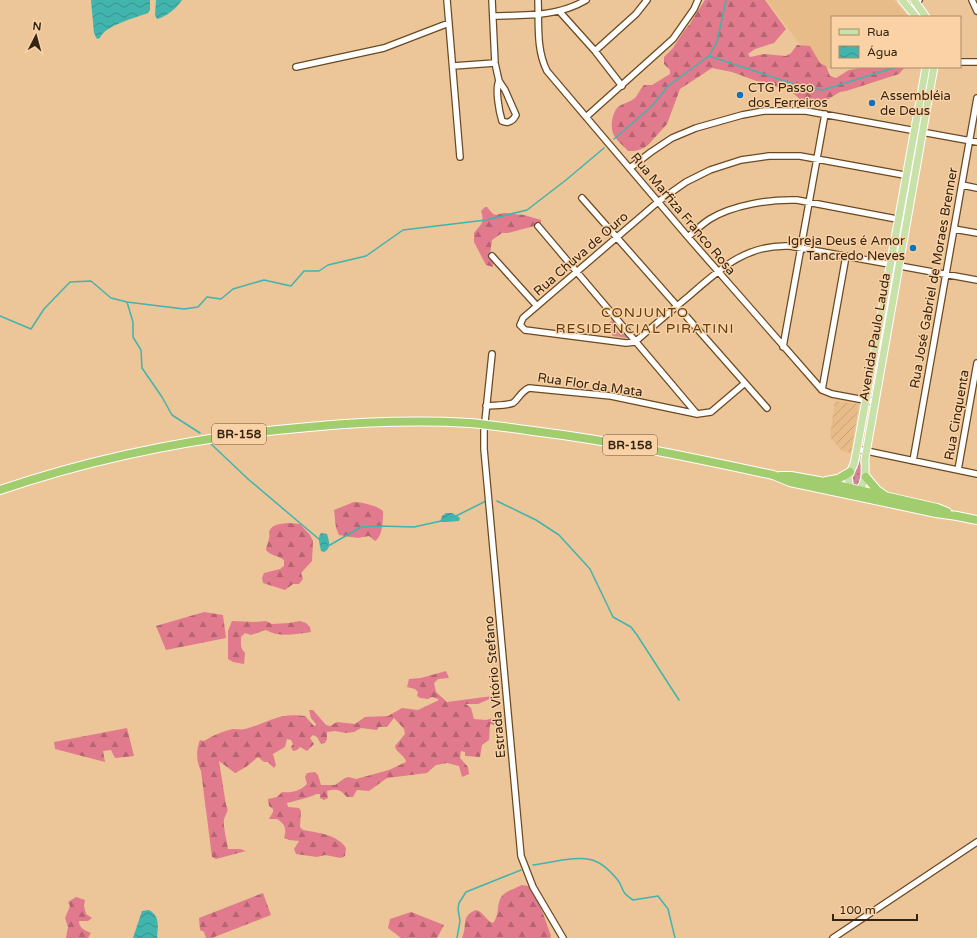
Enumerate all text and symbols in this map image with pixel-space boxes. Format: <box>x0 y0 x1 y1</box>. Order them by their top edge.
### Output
north arrow <box>16 16 56 56</box>
legend <box>831 16 961 68</box>
text: N <box>32 20 42 33</box>
text: Rua <box>867 25 890 39</box>
text: Água <box>867 45 897 59</box>
place label: CTG Passo dos Ferreiros <box>748 80 828 111</box>
place label: Assembléia de Deus <box>880 88 951 119</box>
marker: CTG Passo dos Ferreiros <box>735 90 745 100</box>
marker: Assembléia de Deus <box>867 98 877 108</box>
street label: Rua Marfiza Franco Rosa <box>627 150 739 278</box>
street label: Rua José Gabriel de Moraes Brenner <box>907 166 961 390</box>
street label: Rua Chuva de Ouro <box>530 208 632 299</box>
place label: Igreja Deus é Amor Tancredo Neves <box>788 233 905 264</box>
marker: Igreja Deus é Amor Tancredo Neves <box>908 243 918 253</box>
street label: Avenida Paulo Lauda <box>856 272 894 402</box>
district label: CONJUNTO RESIDENCIAL PIRATINI <box>556 304 734 337</box>
street label: Rua Cinquenta <box>941 369 973 461</box>
street label: Rua Flor da Mata <box>536 370 644 400</box>
road number: BR-158 <box>212 424 266 444</box>
road number: BR-158 <box>603 435 657 455</box>
street label: Estrada Vitório Stefano <box>481 615 509 759</box>
scale bar <box>833 896 917 922</box>
text: 100 m <box>839 903 876 917</box>

